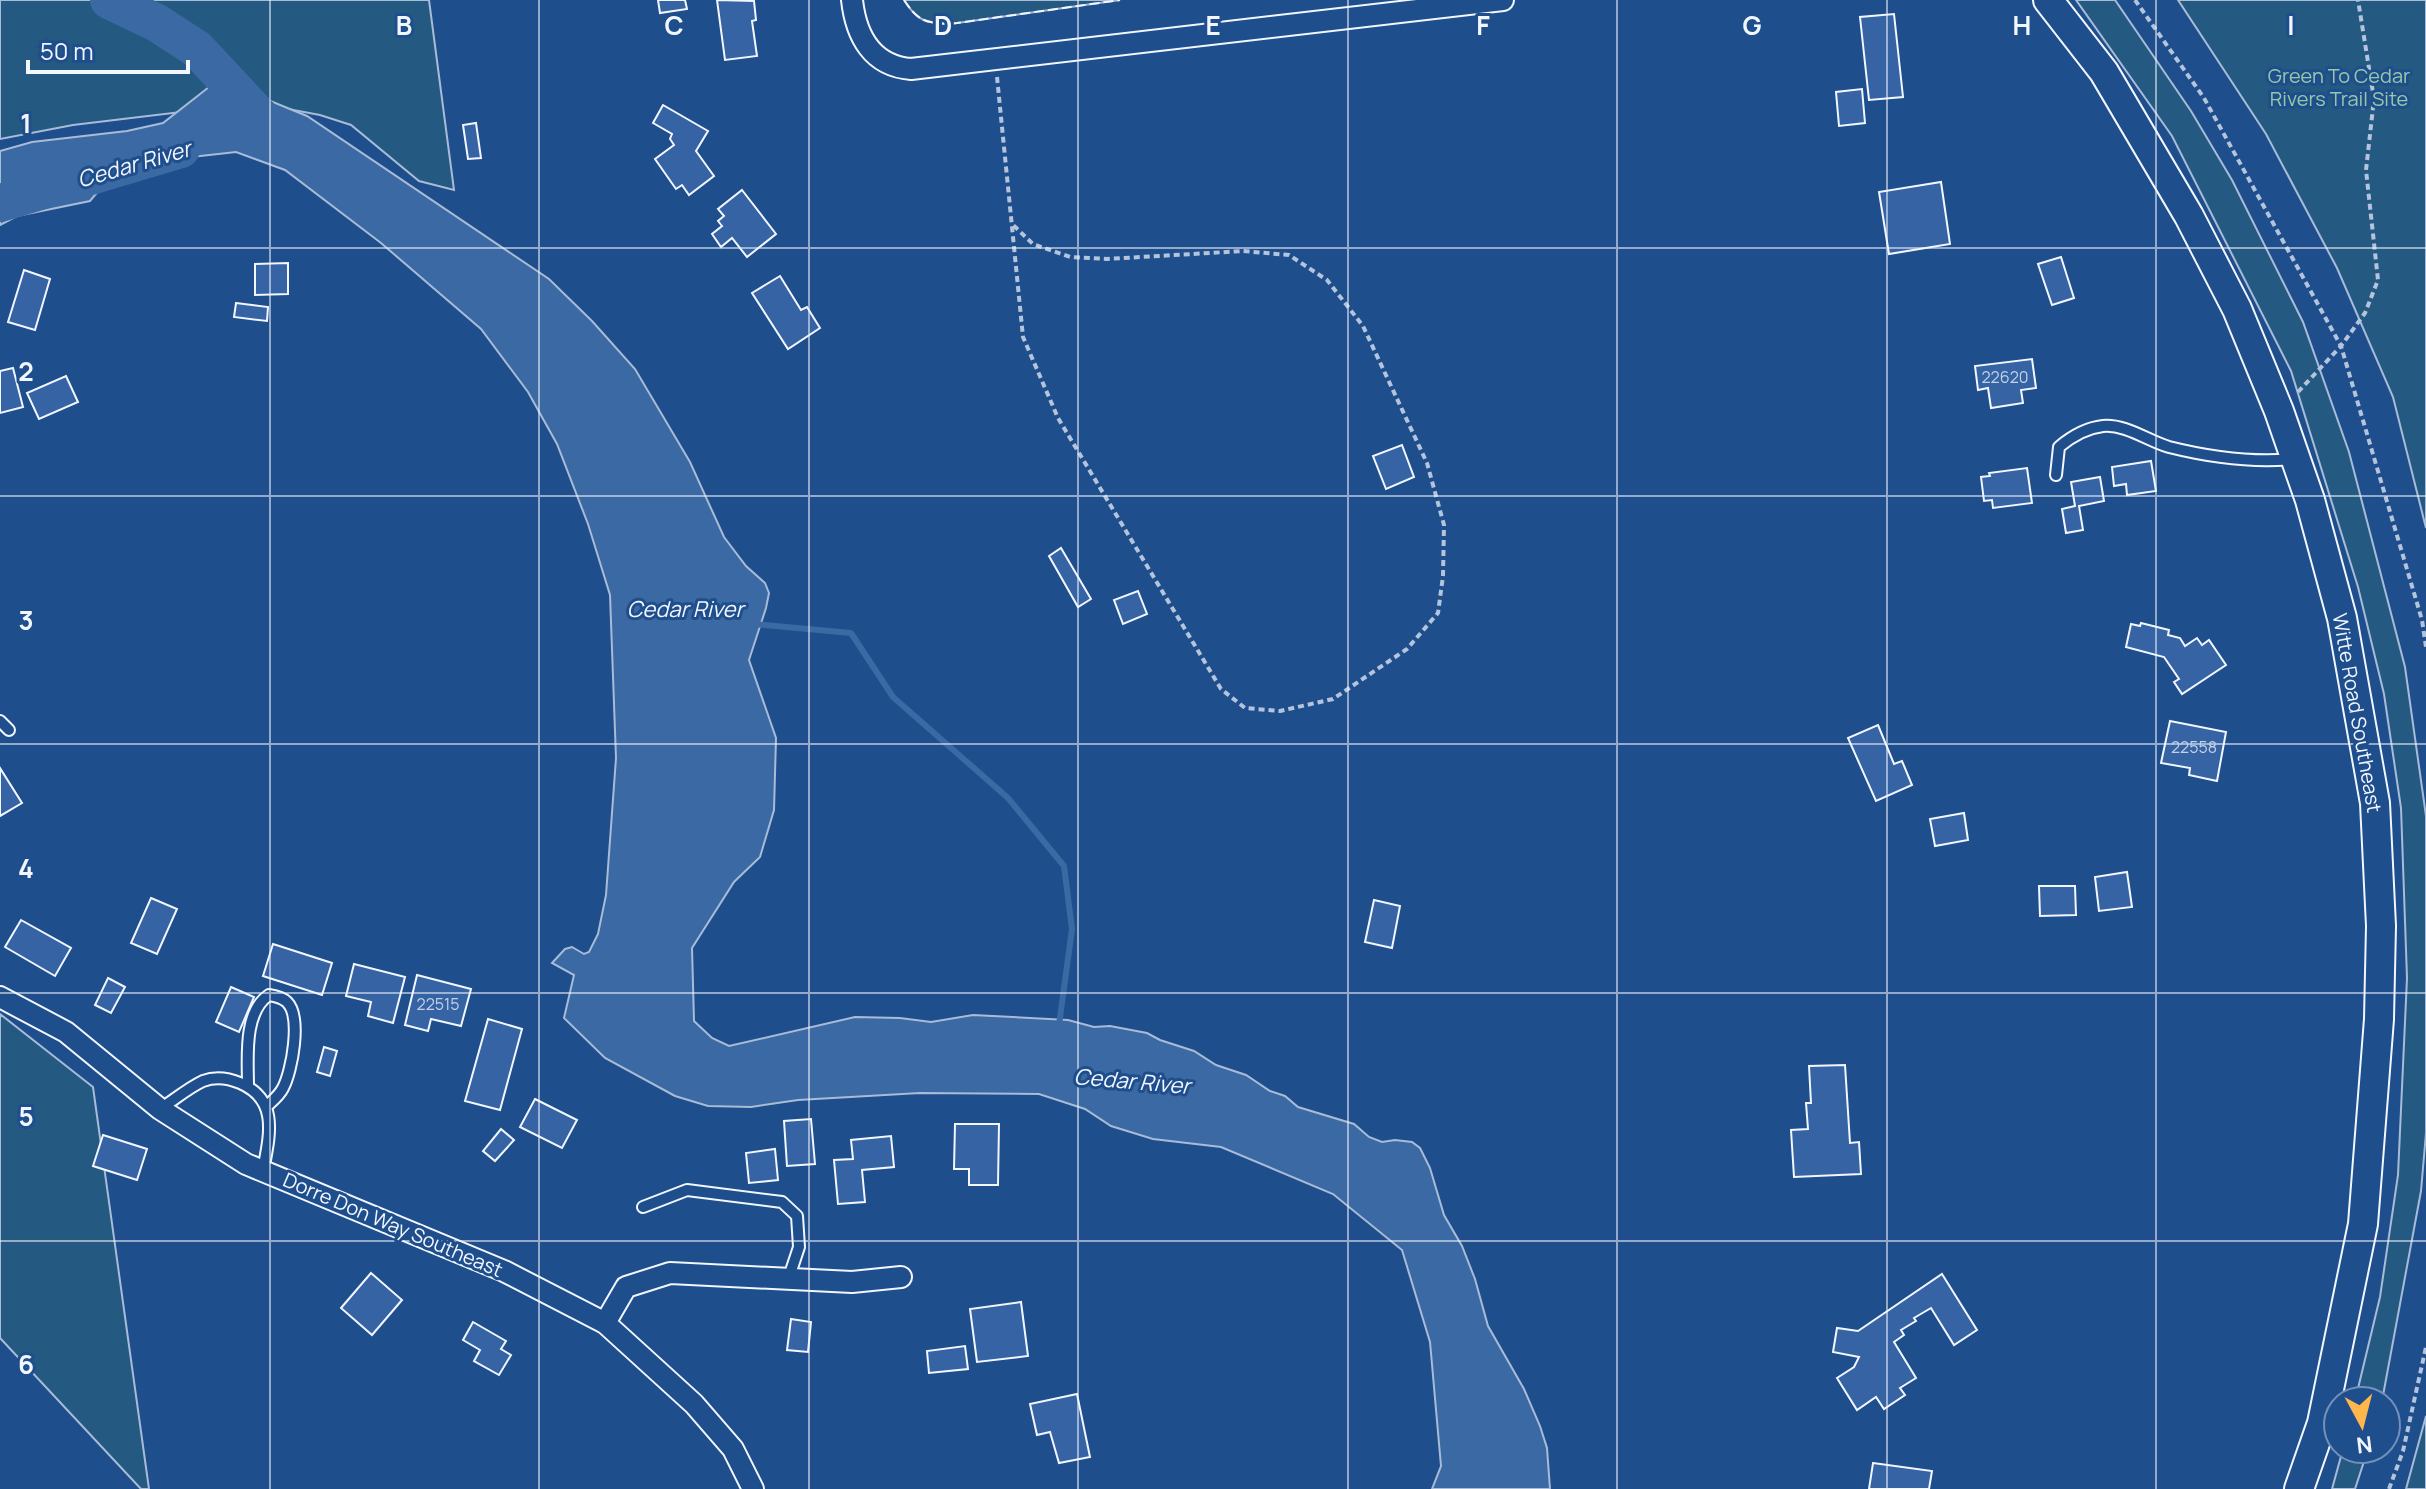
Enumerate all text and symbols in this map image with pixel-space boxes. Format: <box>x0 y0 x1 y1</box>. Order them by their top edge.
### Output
text: B <box>396 7 412 43</box>
text: C <box>664 7 684 43</box>
text: D <box>934 7 952 43</box>
text: E <box>1205 7 1221 43</box>
text: F <box>1476 7 1490 43</box>
text: G <box>1742 7 1762 43</box>
text: H <box>2013 7 2031 43</box>
text: I <box>2287 7 2295 43</box>
scale bar <box>28 24 188 74</box>
text: 50 m <box>40 34 94 67</box>
park label: Green To Cedar Rivers Trail Site <box>2268 62 2410 112</box>
text: 1 <box>20 105 32 141</box>
water label: Cedar River <box>74 133 197 195</box>
text: 2 <box>18 353 34 389</box>
house number: 22620 <box>1981 366 2029 388</box>
water label: Cedar River <box>627 594 746 624</box>
text: 3 <box>18 602 34 638</box>
street label: Witte Road Southeast <box>2327 611 2388 815</box>
house number: 22558 <box>2171 736 2217 758</box>
text: 4 <box>18 850 34 886</box>
house number: 22515 <box>417 993 459 1015</box>
water label: Cedar River <box>1073 1061 1194 1101</box>
text: 5 <box>18 1098 34 1134</box>
street label: Dorre Don Way Southeast <box>279 1166 507 1283</box>
text: 6 <box>18 1346 34 1382</box>
north arrow <box>2322 1385 2402 1465</box>
text: N <box>2355 1429 2374 1461</box>

